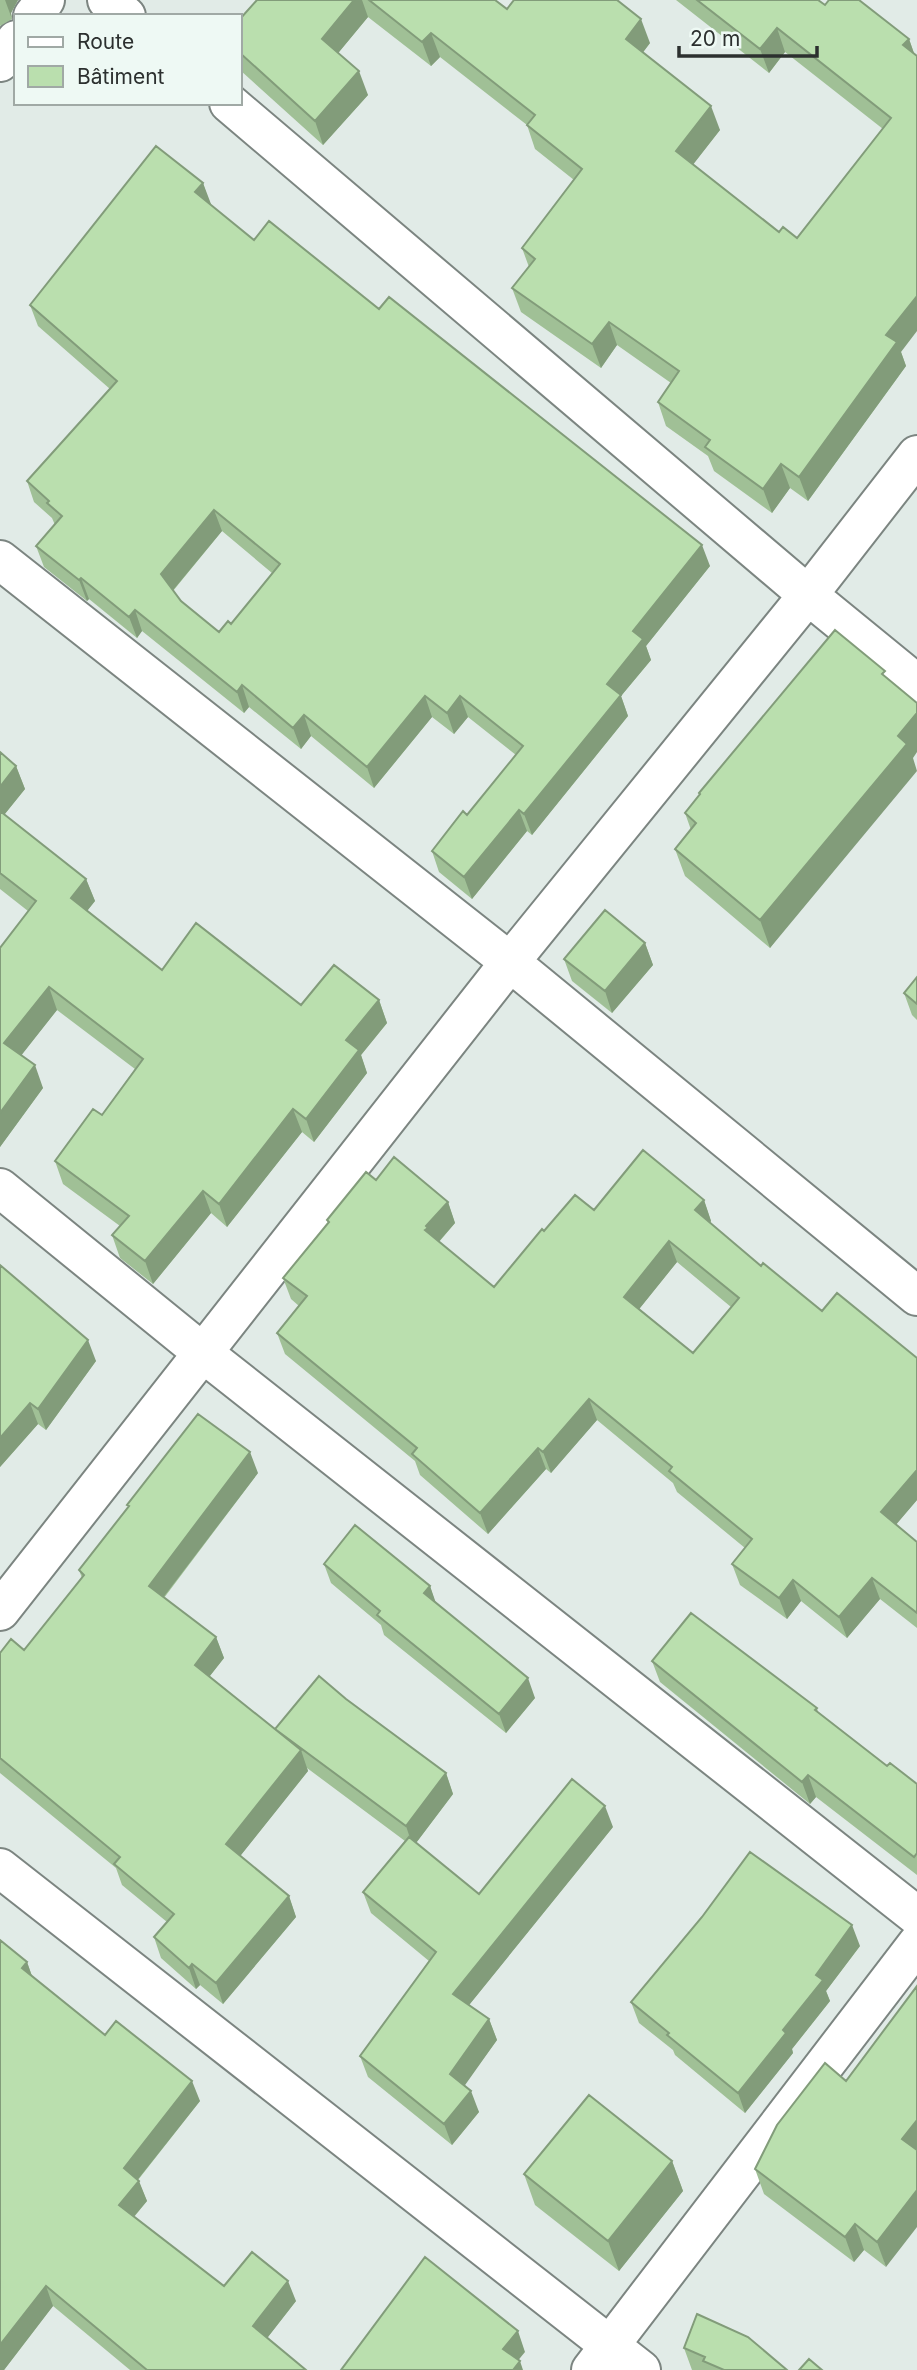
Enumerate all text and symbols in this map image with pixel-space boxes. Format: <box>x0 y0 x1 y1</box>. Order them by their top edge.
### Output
legend <box>14 14 242 105</box>
scale bar <box>679 14 817 58</box>
text: 20 m <box>690 26 740 51</box>
text: Route <box>77 29 134 54</box>
text: Bâtiment <box>77 64 165 89</box>

